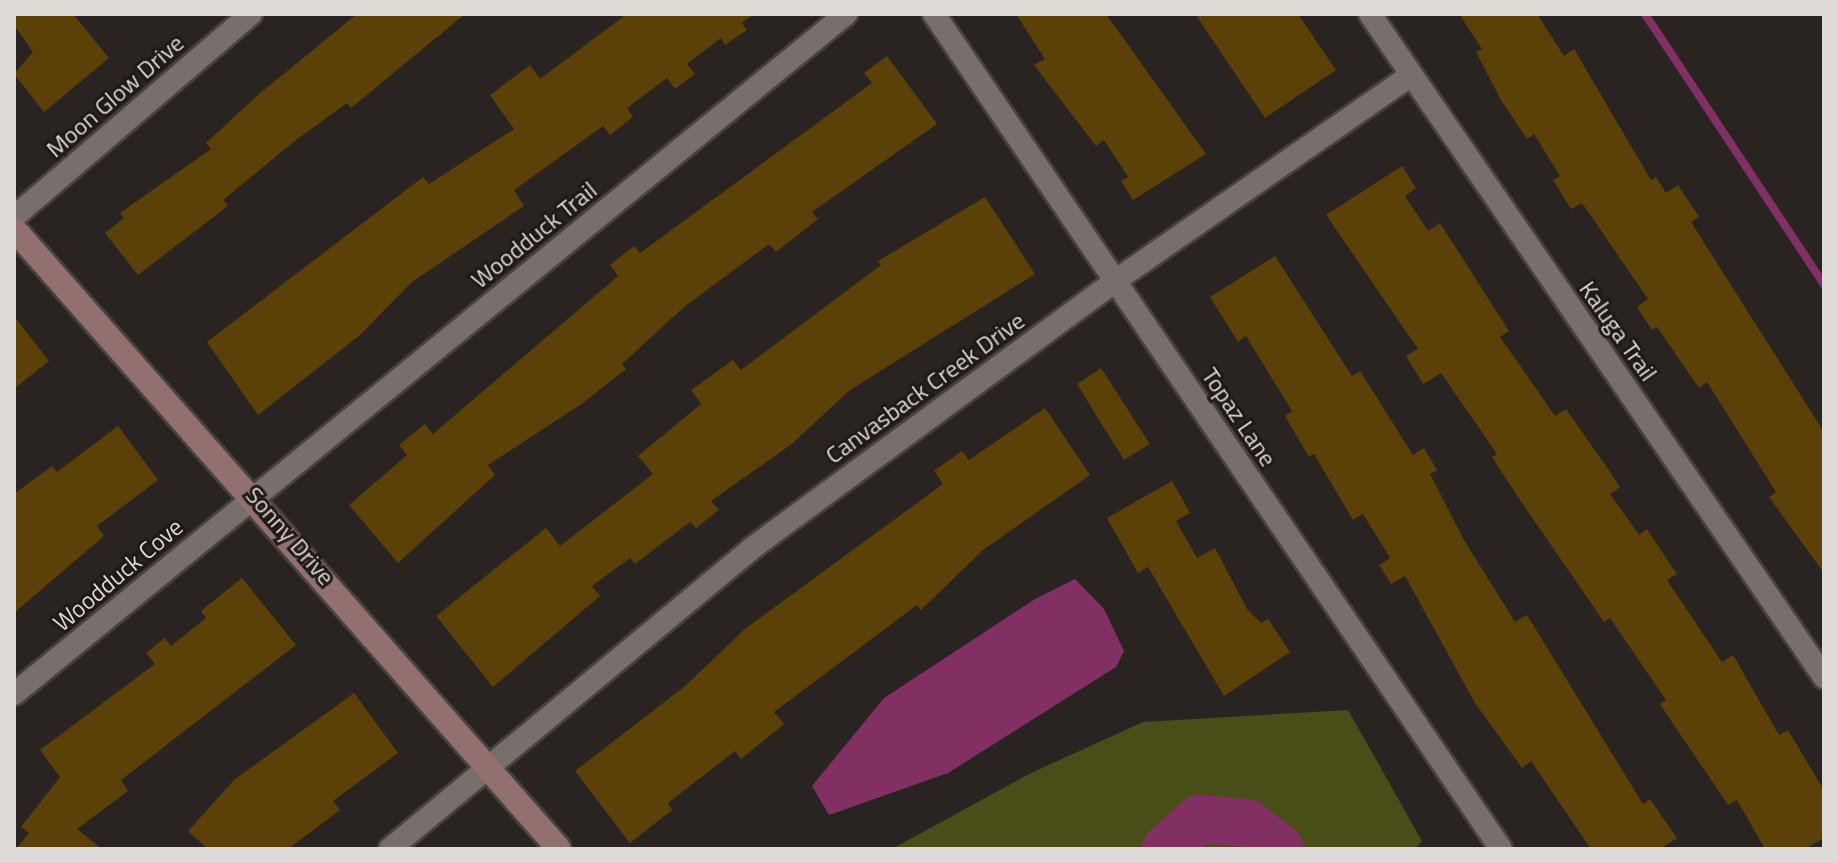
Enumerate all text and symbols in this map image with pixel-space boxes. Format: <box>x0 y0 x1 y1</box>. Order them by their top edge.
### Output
street label: Moon Glow Drive <box>40 29 190 163</box>
street label: Woodduck Trail <box>465 176 603 294</box>
street label: Kaluga Trail <box>1573 276 1663 386</box>
street label: Canvasback Creek Drive <box>820 306 1030 470</box>
street label: Topaz Lane <box>1196 362 1282 472</box>
street label: Sonny Drive <box>240 481 340 591</box>
street label: Woodduck Cove <box>47 512 189 638</box>

